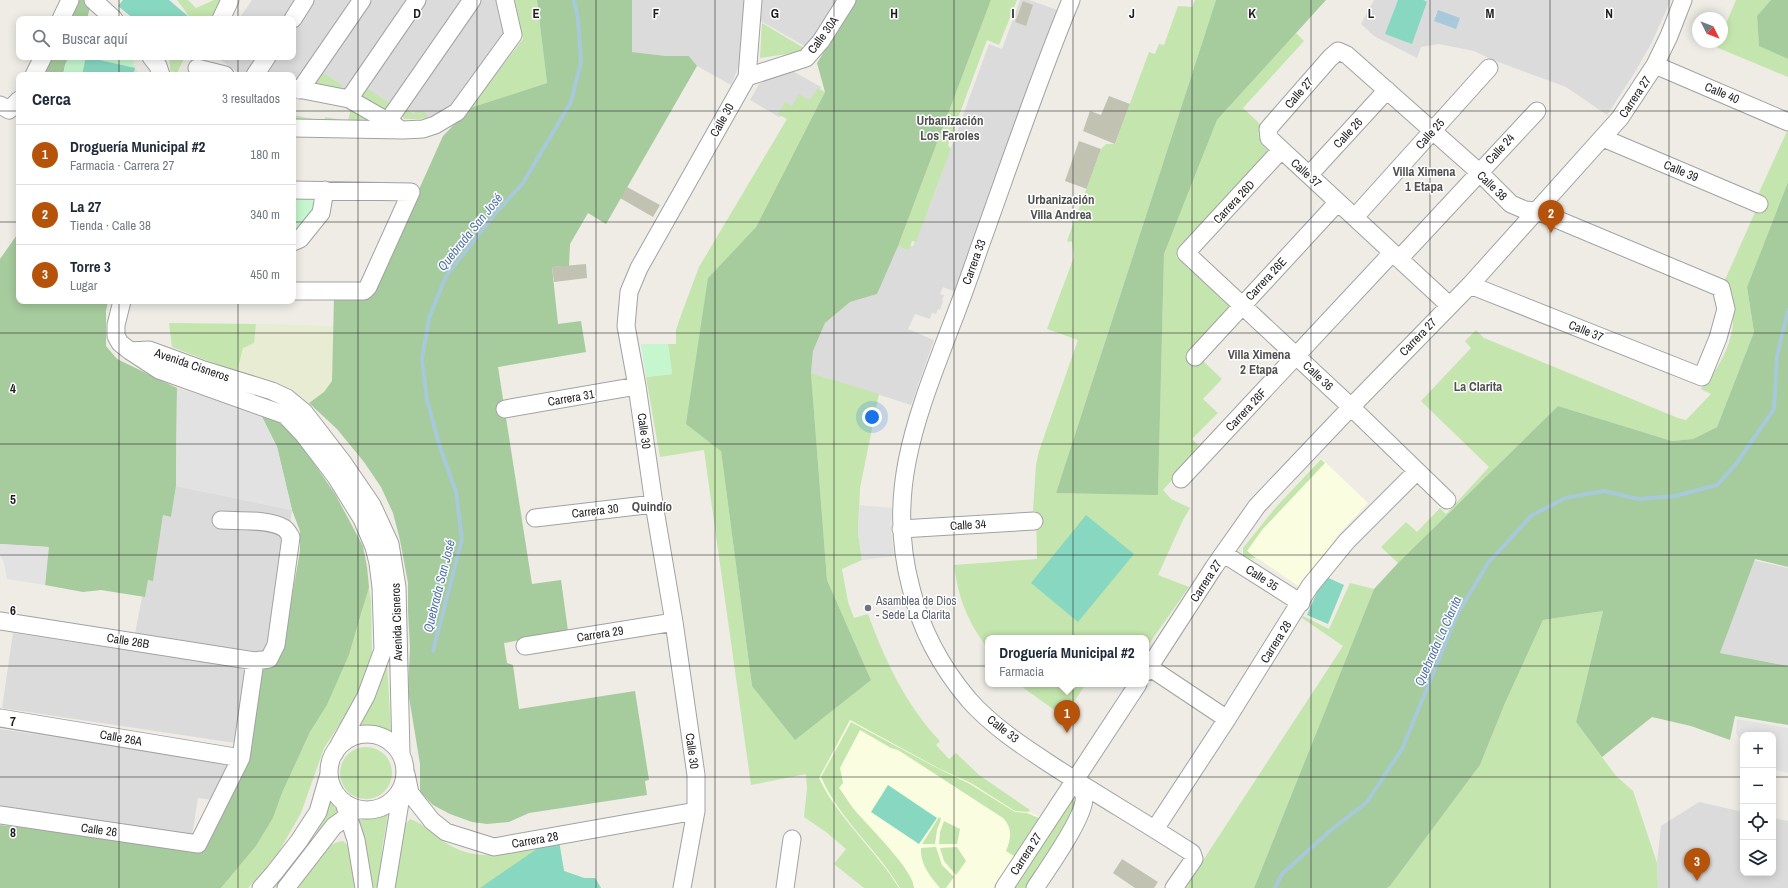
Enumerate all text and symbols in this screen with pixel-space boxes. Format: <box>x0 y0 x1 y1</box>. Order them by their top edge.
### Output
text: D <box>413 5 421 22</box>
text: E <box>532 5 540 22</box>
text: F <box>653 5 660 22</box>
text: G <box>771 5 779 22</box>
text: H <box>890 5 898 22</box>
text: I <box>1012 5 1015 22</box>
text: J <box>1129 5 1135 22</box>
text: K <box>1248 5 1256 22</box>
text: L <box>1368 5 1375 22</box>
text: M <box>1486 5 1495 22</box>
text: N <box>1605 5 1613 22</box>
north arrow <box>1692 12 1728 48</box>
street label: Calle 30A <box>804 13 842 57</box>
search box <box>16 16 296 60</box>
icon: search <box>30 27 52 49</box>
text: Buscar aquí <box>62 28 128 49</box>
street label: Carrera 27 <box>1615 73 1655 121</box>
street label: Calle 27 <box>1281 74 1317 112</box>
street label: Calle 40 <box>1702 79 1742 107</box>
text: Cerca <box>32 87 71 110</box>
text: 3 resultados <box>222 90 280 107</box>
street label: Calle 30 <box>706 100 738 140</box>
district label: Urbanización Los Faroles <box>917 112 983 144</box>
street label: Calle 26 <box>1330 114 1366 152</box>
street label: Calle 25 <box>1412 115 1448 153</box>
street label: Calle 24 <box>1482 130 1519 168</box>
text: Droguería Municipal #2 <box>70 136 205 157</box>
text: 1 <box>42 146 48 163</box>
text: 180 m <box>250 146 280 163</box>
street label: Calle 37 <box>1287 155 1325 191</box>
text: Farmacia · Carrera 27 <box>70 157 174 174</box>
street label: Calle 39 <box>1661 157 1701 185</box>
district label: Villa Ximena 1 Etapa <box>1393 163 1455 195</box>
street label: Calle 38 <box>1473 168 1511 204</box>
street label: Carrera 26D <box>1210 177 1258 227</box>
water label: Quebrada San José <box>434 190 506 274</box>
district label: Urbanización Villa Andrea <box>1028 191 1094 223</box>
text: La 27 <box>70 196 101 217</box>
pin: 2 <box>1538 200 1564 233</box>
text: 2 <box>42 206 48 223</box>
text: 340 m <box>250 206 280 223</box>
text: Tienda · Calle 38 <box>70 217 151 234</box>
street label: Carrera 33 <box>958 237 990 287</box>
street label: Carrera 26E <box>1242 254 1290 304</box>
text: Torre 3 <box>70 256 111 277</box>
text: 3 <box>42 266 48 283</box>
text: 450 m <box>250 266 280 283</box>
text: Lugar <box>70 277 97 294</box>
street label: Carrera 27 <box>1396 314 1440 359</box>
street label: Calle 37 <box>1566 317 1606 345</box>
street label: Avenida Cisneros <box>152 344 232 385</box>
district label: Villa Ximena 2 Etapa <box>1228 346 1290 378</box>
street label: Calle 36 <box>1299 358 1337 394</box>
district label: La Clarita <box>1454 378 1502 395</box>
text: 4 <box>10 380 16 397</box>
street label: Carrera 26F <box>1222 385 1270 435</box>
street label: Carrera 31 <box>546 386 596 410</box>
your location <box>862 407 882 427</box>
street label: Calle 30 <box>634 412 654 450</box>
text: 5 <box>10 491 16 508</box>
district label: Quindío <box>632 498 672 515</box>
street label: Carrera 30 <box>571 500 619 522</box>
street label: Calle 34 <box>950 516 987 534</box>
water label: Quebrada San José <box>419 538 459 634</box>
street label: Carrera 27 <box>1186 556 1226 605</box>
street label: Calle 35 <box>1243 561 1282 595</box>
street label: Avenida Cisneros <box>388 583 406 662</box>
place label: Asamblea de Dios - Sede La Clarita <box>875 593 956 623</box>
water label: Quebrada La Clarita <box>1411 593 1465 689</box>
text: 6 <box>10 602 16 619</box>
marker: Asamblea de Dios - Sede La Clarita <box>863 603 873 613</box>
street label: Carrera 28 <box>1257 618 1295 666</box>
street label: Carrera 29 <box>576 622 624 646</box>
street label: Calle 26B <box>106 630 151 652</box>
popup <box>985 635 1149 687</box>
text: Droguería Municipal #2 <box>999 642 1135 663</box>
text: Farmacia <box>999 663 1044 680</box>
pin: 1 <box>1054 700 1080 733</box>
street label: Calle 33 <box>984 712 1022 746</box>
text: 7 <box>10 713 16 730</box>
street label: Calle 26A <box>99 726 144 750</box>
street label: Calle 30 <box>682 732 702 770</box>
map controls <box>1740 732 1776 876</box>
button: + <box>1740 732 1776 768</box>
button: − <box>1740 768 1776 804</box>
button: locate <box>1740 804 1776 840</box>
street label: Calle 26 <box>80 820 118 840</box>
text: 8 <box>10 824 16 841</box>
street label: Carrera 28 <box>510 828 560 852</box>
street label: Carrera 27 <box>1006 829 1046 878</box>
button: layers <box>1740 840 1776 876</box>
pin: 3 <box>1684 848 1710 881</box>

